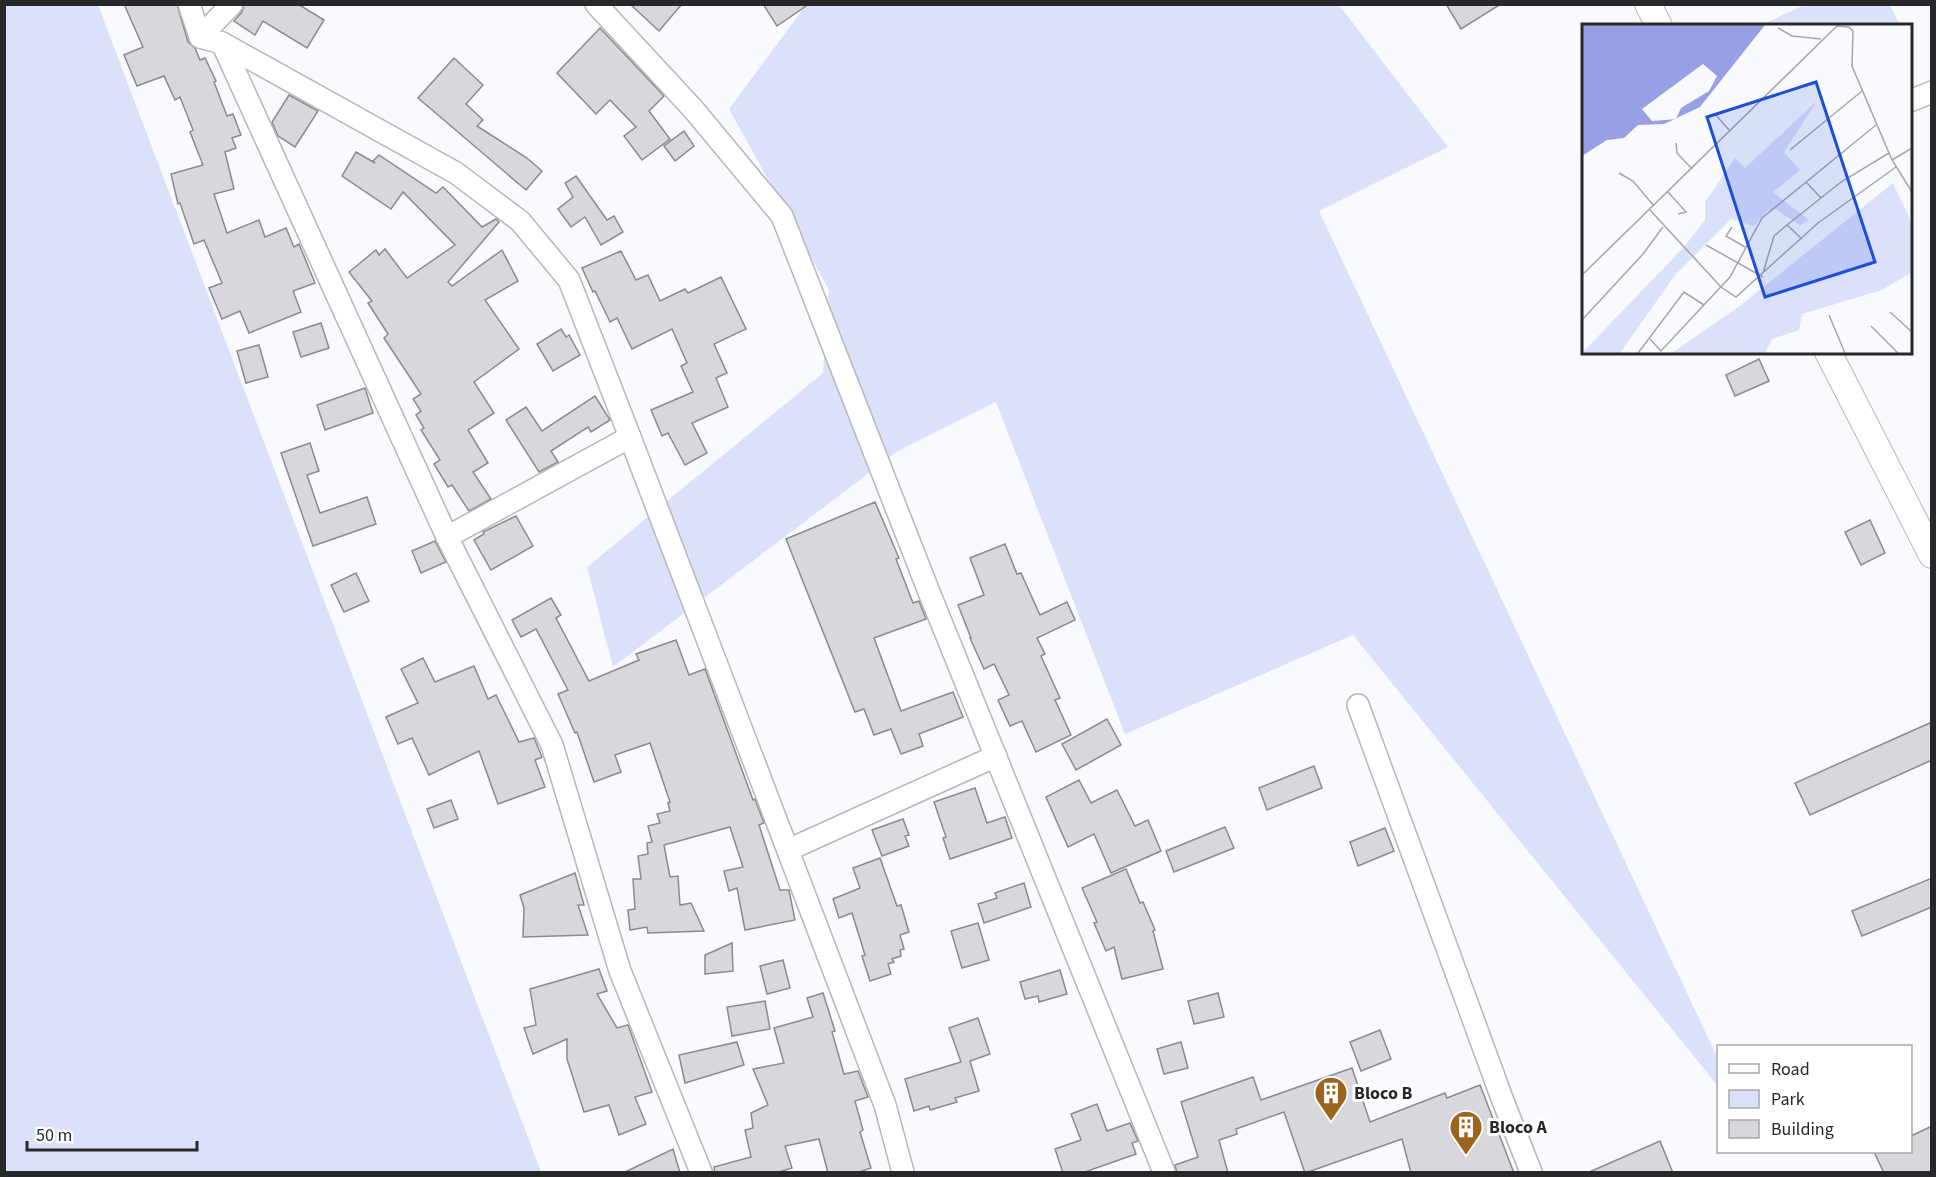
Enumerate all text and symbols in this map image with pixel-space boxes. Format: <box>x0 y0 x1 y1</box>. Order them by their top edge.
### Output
inset map <box>1582 24 1912 354</box>
legend <box>1717 1045 1912 1153</box>
text: Road <box>1771 1057 1810 1082</box>
building icon: Bloco B <box>1313 1075 1349 1122</box>
place label: Bloco B <box>1354 1081 1413 1106</box>
text: Park <box>1771 1087 1805 1112</box>
building icon: Bloco A <box>1448 1109 1484 1156</box>
scale bar <box>27 1114 196 1152</box>
place label: Bloco A <box>1489 1115 1548 1140</box>
text: Building <box>1771 1117 1834 1142</box>
text: 50 m <box>36 1123 72 1148</box>

